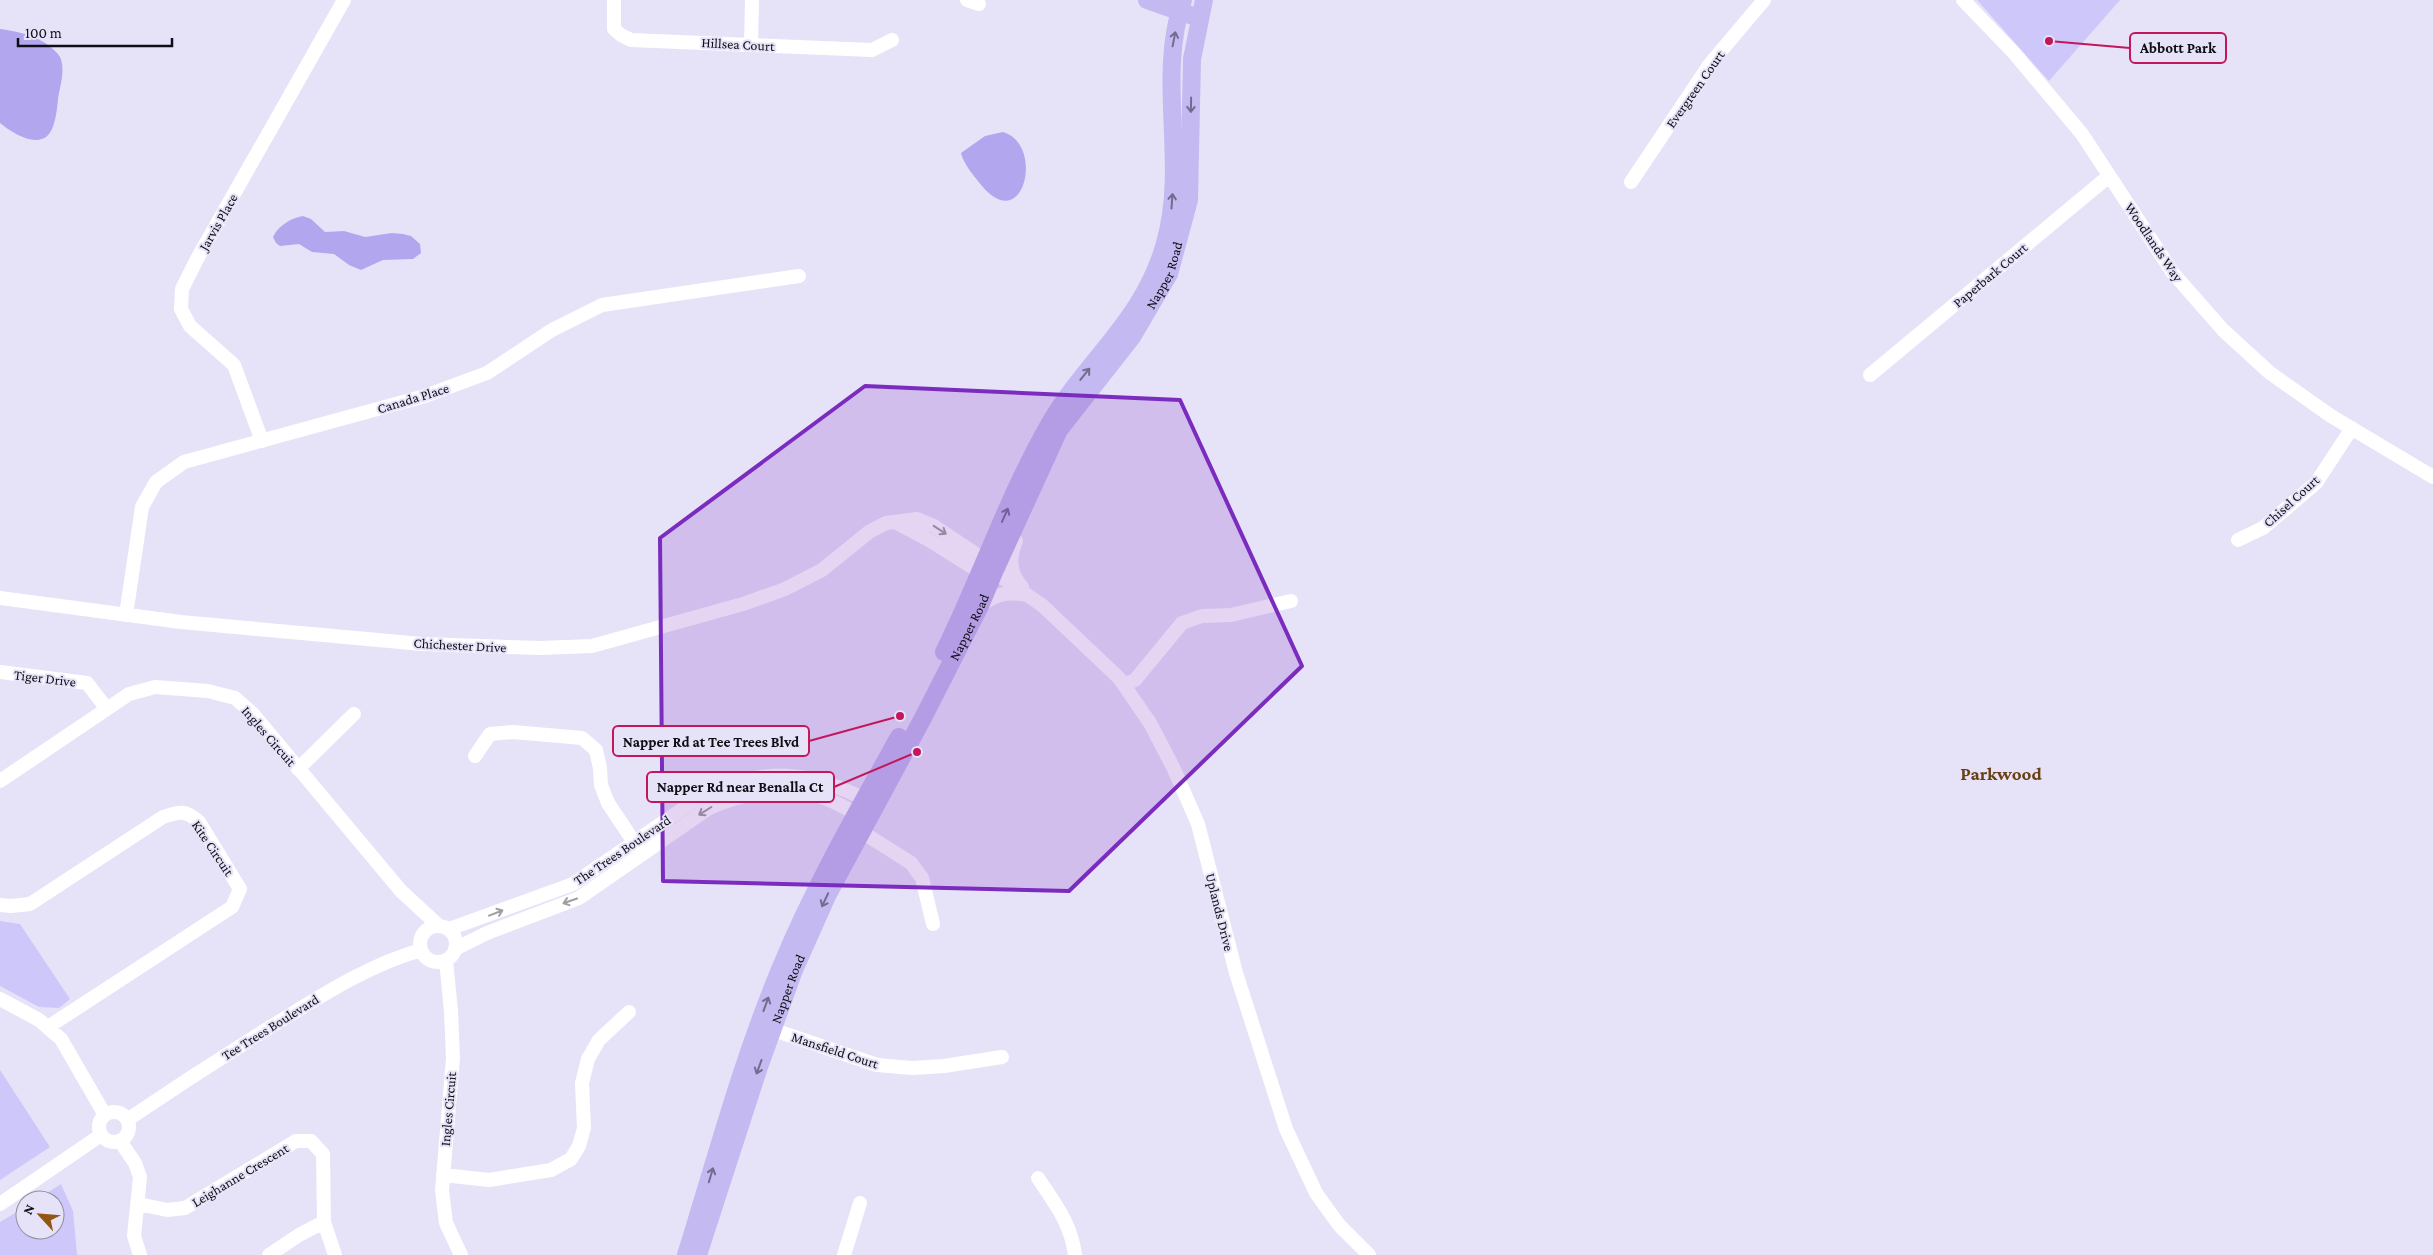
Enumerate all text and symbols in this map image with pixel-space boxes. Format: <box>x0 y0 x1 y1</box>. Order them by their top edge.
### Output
scale bar <box>18 15 171 47</box>
text: 100 m <box>25 25 62 41</box>
one-way arrow <box>1169 32 1179 48</box>
callout: Abbott Park <box>2130 33 2226 63</box>
street label: Hillsea Court <box>701 34 775 54</box>
text: Abbott Park <box>2139 40 2217 56</box>
street label: Evergreen Court <box>1662 47 1728 131</box>
one-way arrow <box>1186 96 1196 112</box>
street label: Jarvis Place <box>194 191 241 255</box>
one-way arrow <box>1168 194 1177 210</box>
street label: Woodlands Way <box>2122 199 2187 285</box>
street label: Napper Road <box>1142 239 1186 312</box>
street label: Paperbark Court <box>1950 239 2031 311</box>
one-way arrow <box>1080 368 1091 381</box>
street label: Canada Place <box>375 379 451 417</box>
street label: Chisel Court <box>2260 472 2322 530</box>
one-way arrow <box>1001 508 1011 523</box>
one-way arrow <box>933 525 947 536</box>
street label: Napper Road <box>946 591 992 663</box>
street label: Chichester Drive <box>413 635 507 655</box>
street label: Tiger Drive <box>13 666 77 690</box>
street label: Ingles Circuit <box>238 703 300 770</box>
callout: Napper Rd at Tee Trees Blvd <box>613 726 809 756</box>
text: Napper Rd at Tee Trees Blvd <box>623 734 800 750</box>
district label: Parkwood <box>1960 763 2042 784</box>
callout: Napper Rd near Benalla Ct <box>647 772 834 802</box>
text: Napper Rd near Benalla Ct <box>657 779 824 795</box>
one-way arrow <box>699 806 713 816</box>
street label: The Trees Boulevard <box>571 811 674 888</box>
street label: Kite Circuit <box>189 817 237 879</box>
street label: Uplands Drive <box>1203 871 1237 953</box>
one-way arrow <box>820 892 830 907</box>
one-way arrow <box>563 897 578 906</box>
one-way arrow <box>487 908 503 917</box>
street label: Napper Road <box>767 951 808 1025</box>
street label: Tee Trees Boulevard <box>219 990 322 1063</box>
one-way arrow <box>762 997 771 1012</box>
street label: Mansfield Court <box>789 1028 881 1072</box>
one-way arrow <box>754 1059 763 1074</box>
street label: Ingles Circuit <box>437 1071 459 1147</box>
street label: Leighanne Crescent <box>189 1140 292 1210</box>
one-way arrow <box>706 1167 716 1183</box>
north arrow <box>15 1190 65 1240</box>
text: N <box>19 1201 38 1217</box>

